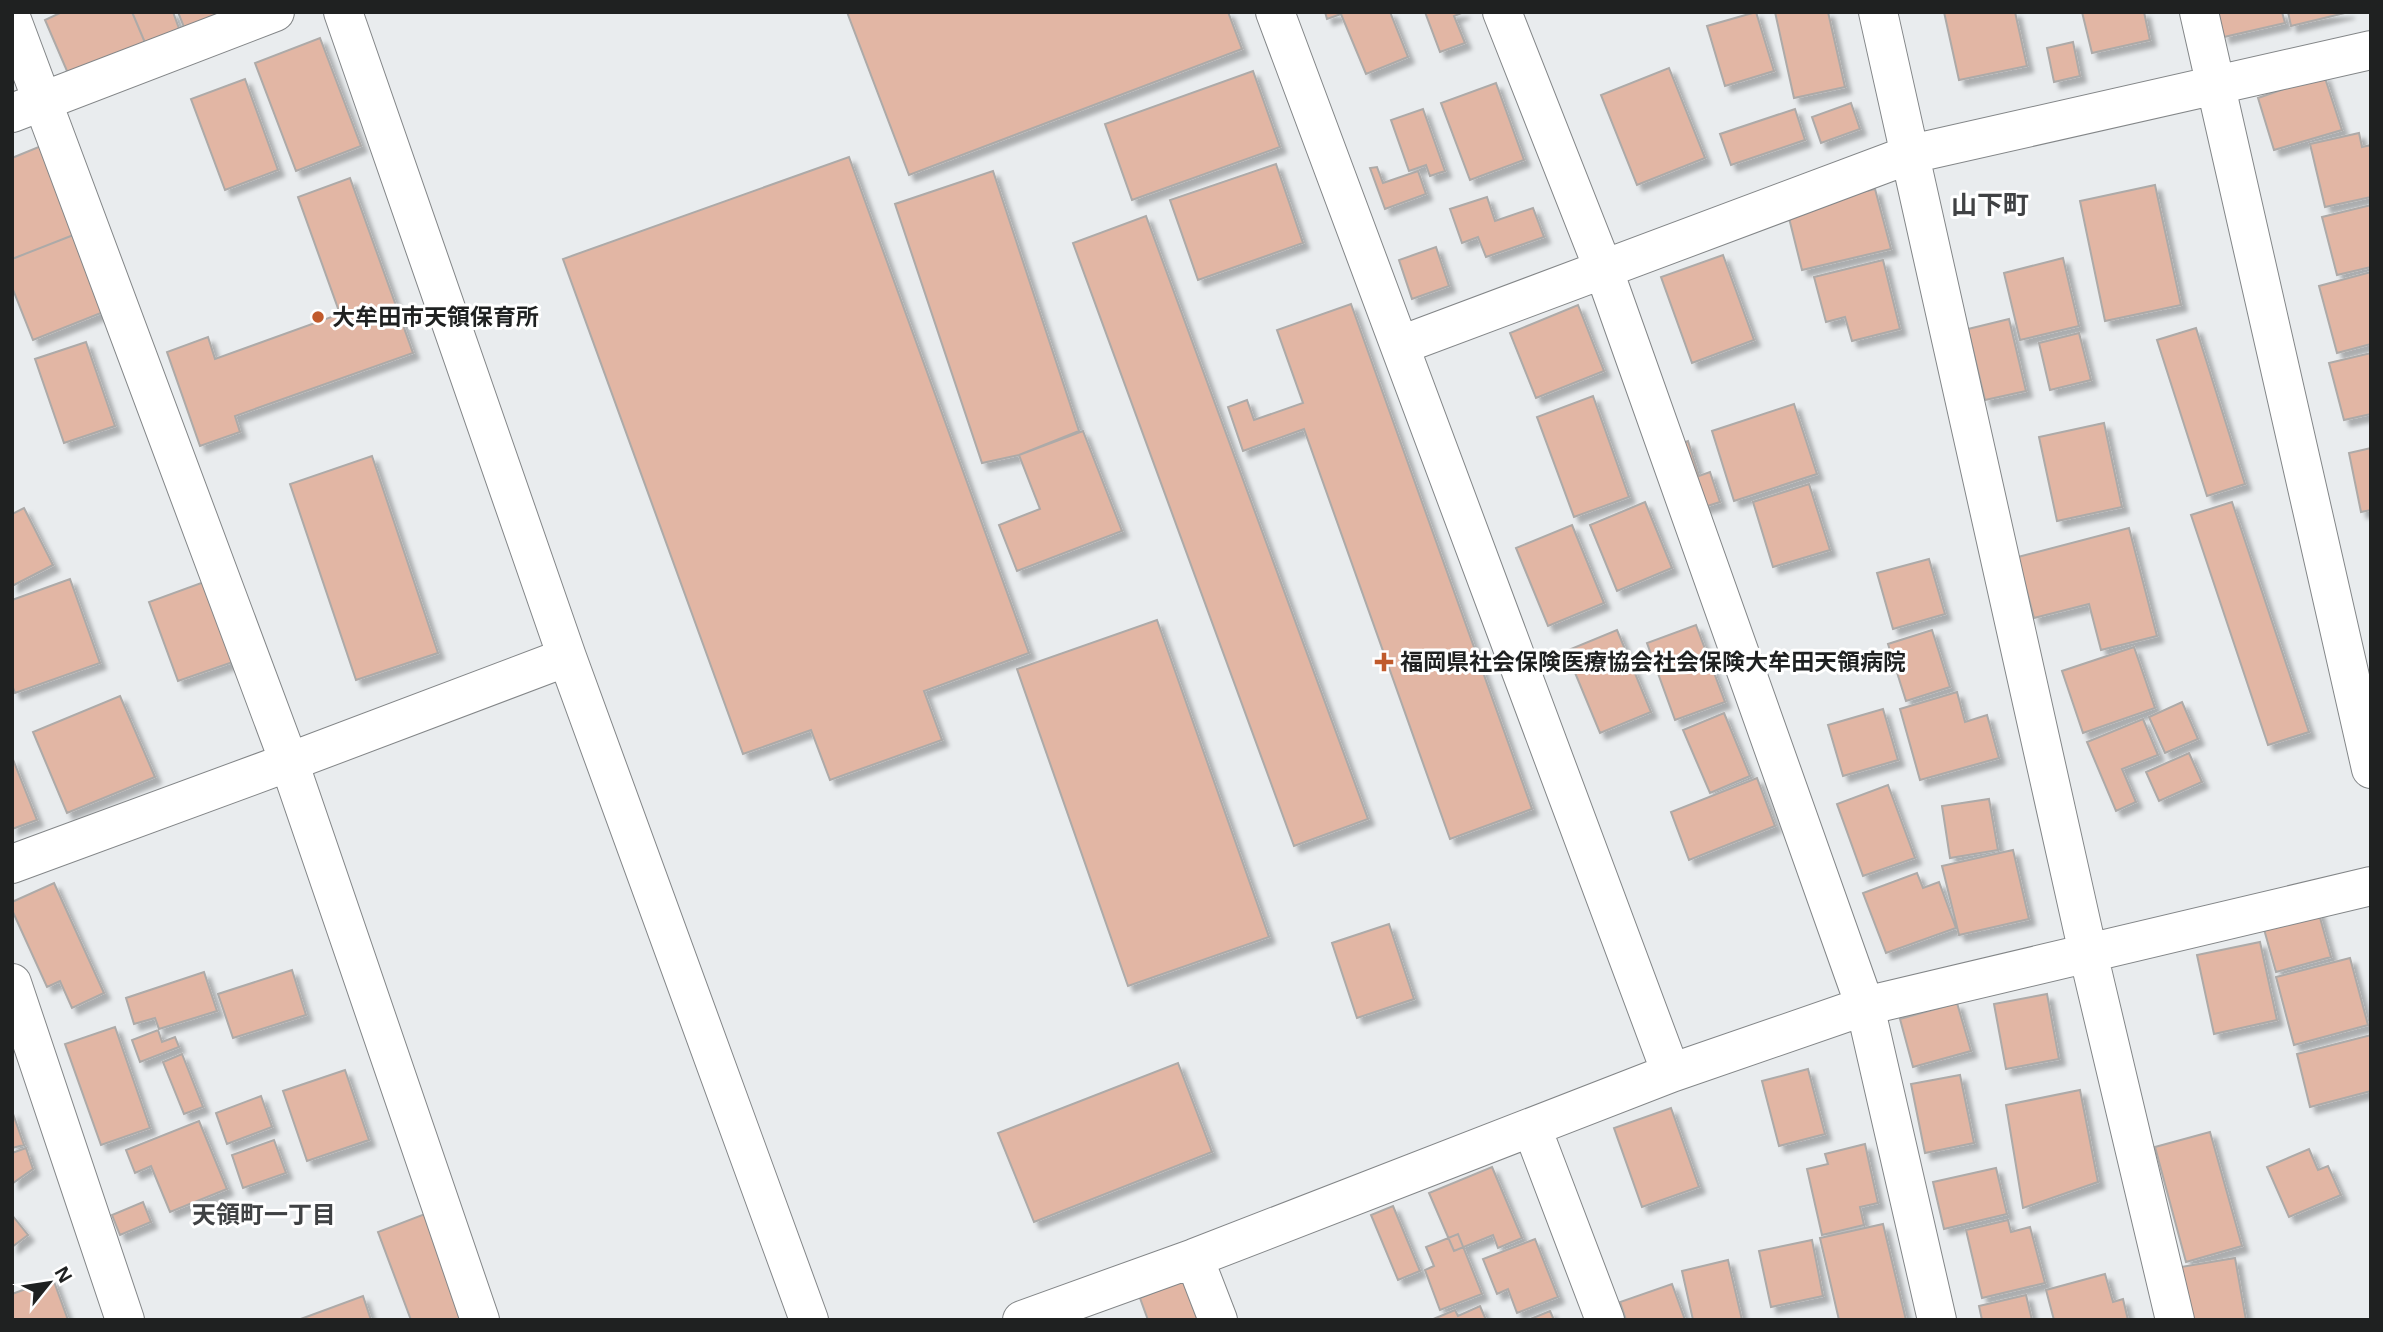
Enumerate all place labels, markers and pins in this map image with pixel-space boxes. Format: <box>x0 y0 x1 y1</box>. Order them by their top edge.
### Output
place label: 大牟田市天領保育所 <box>332 300 539 332</box>
marker: 大牟田市天領保育所 <box>310 309 326 325</box>
place label: 福岡県社会保険医療協会社会保険大牟田天領病院 <box>1400 645 1906 677</box>
marker: 福岡県社会保険医療協会社会保険大牟田天領病院 <box>1374 652 1394 672</box>

